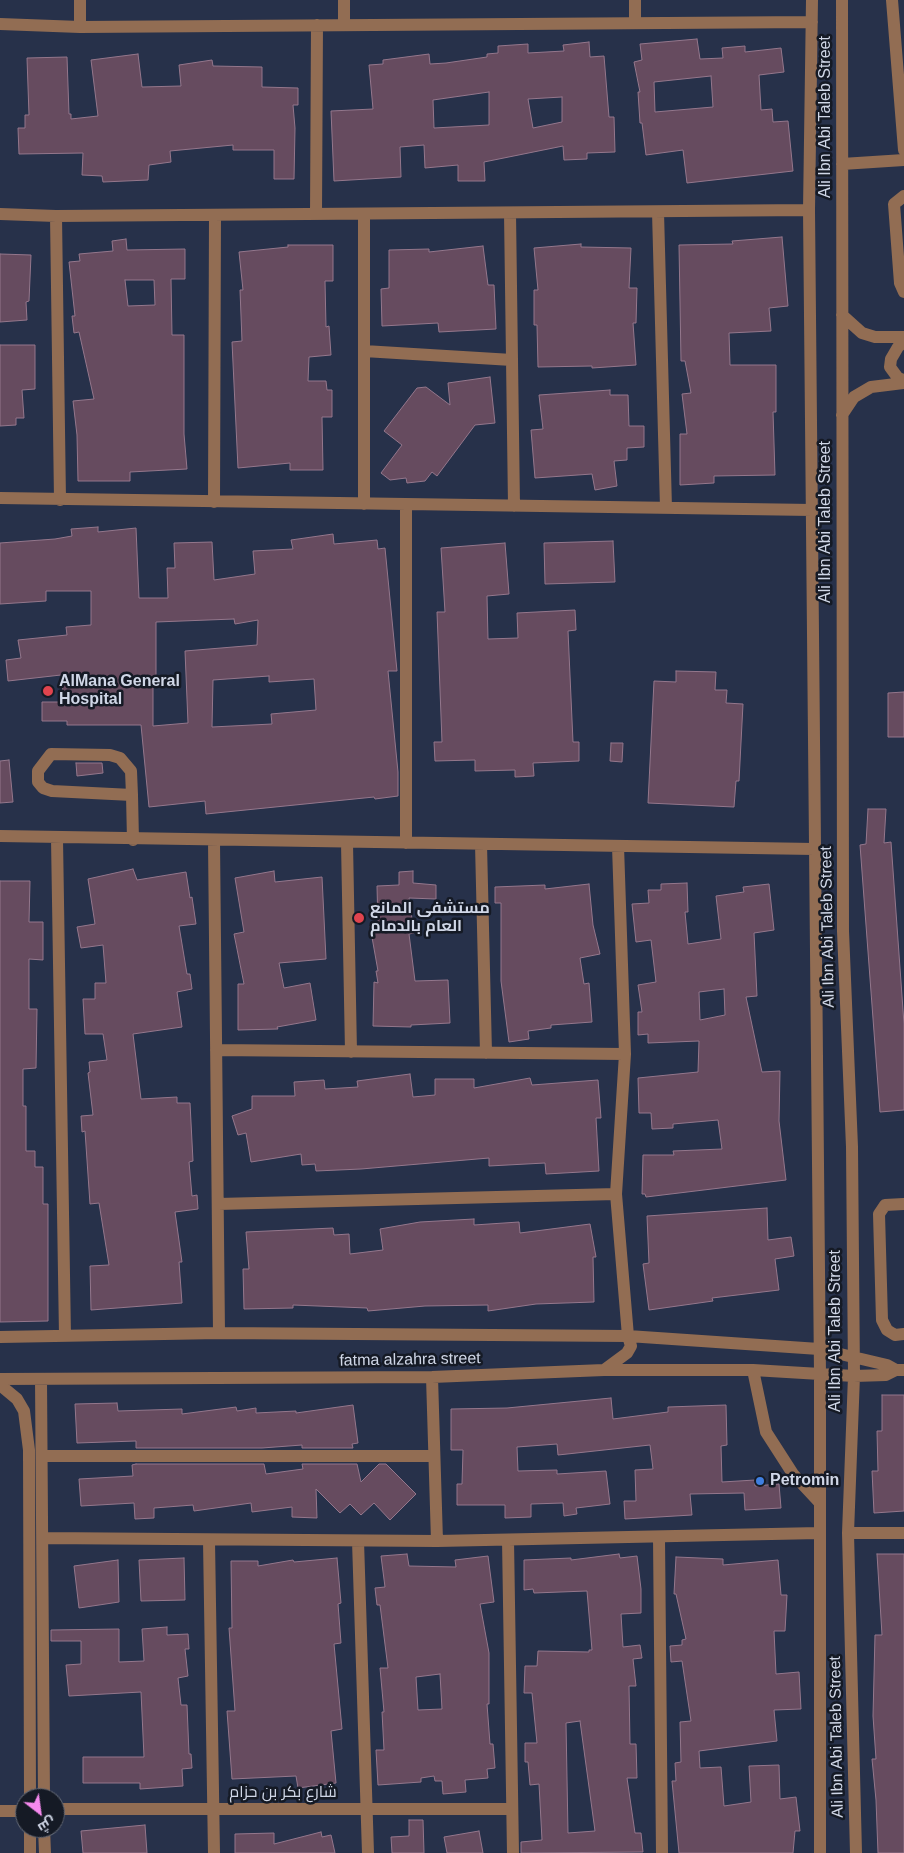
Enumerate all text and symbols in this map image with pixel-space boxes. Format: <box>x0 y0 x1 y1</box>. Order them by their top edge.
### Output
street label: Ali Ibn Abi Taleb Street <box>816 36 836 198</box>
street label: Ali Ibn Abi Taleb Street <box>816 441 836 603</box>
place label: AlMana General Hospital <box>59 672 180 710</box>
marker: AlMana General Hospital <box>41 684 55 698</box>
street label: Ali Ibn Abi Taleb Street <box>817 846 839 1008</box>
place label: مستشفى المانع العام بالدمام <box>370 899 490 937</box>
marker: مستشفى المانع العام بالدمام <box>352 911 366 925</box>
street label: Ali Ibn Abi Taleb Street <box>826 1250 846 1412</box>
street label: fatma alzahra street <box>339 1349 481 1371</box>
place label: Petromin <box>770 1471 839 1491</box>
marker: Petromin <box>754 1475 766 1487</box>
street label: Ali Ibn Abi Taleb Street <box>826 1656 848 1818</box>
street label: شارع بكر بن حزام <box>229 1783 337 1803</box>
north arrow <box>15 1788 65 1838</box>
text: ش <box>35 1814 59 1837</box>

